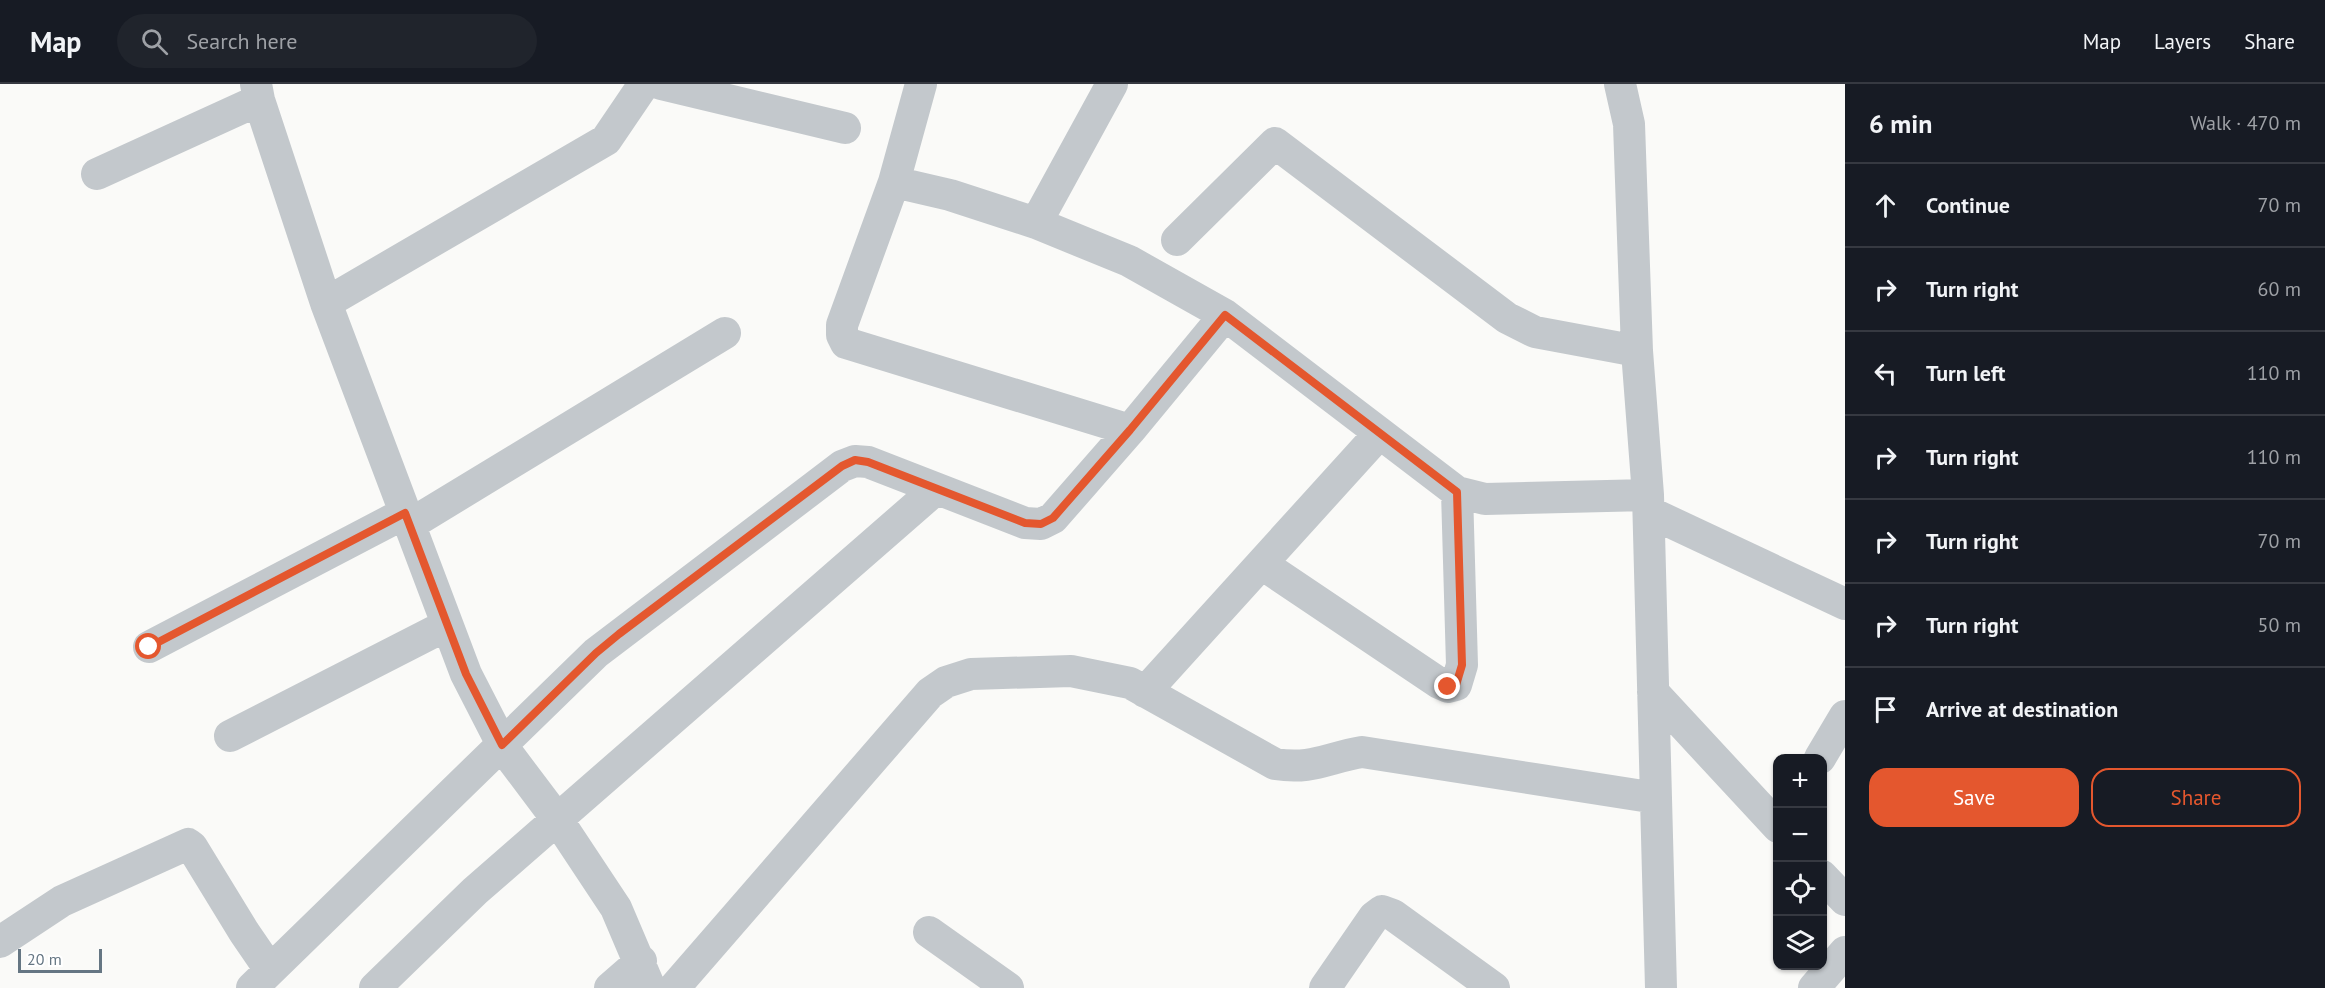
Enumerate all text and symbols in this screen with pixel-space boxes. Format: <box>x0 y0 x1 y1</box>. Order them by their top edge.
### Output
search box <box>117 14 537 68</box>
text: Map <box>30 23 81 60</box>
icon: search <box>138 25 171 58</box>
text: Search here <box>186 27 297 55</box>
text: Map <box>2083 28 2121 55</box>
text: Layers <box>2154 28 2211 55</box>
text: Share <box>2244 28 2295 55</box>
text: 6 min <box>1869 107 1932 140</box>
text: Walk · 470 m <box>2190 110 2301 136</box>
icon: ahead <box>1869 189 1902 222</box>
text: Continue <box>1926 191 2010 219</box>
text: 70 m <box>2258 192 2301 218</box>
icon: right <box>1869 273 1902 306</box>
text: Turn right <box>1926 275 2018 303</box>
text: 60 m <box>2258 276 2301 302</box>
icon: left <box>1869 357 1902 390</box>
text: Turn left <box>1926 359 2006 387</box>
text: 110 m <box>2247 360 2301 386</box>
icon: right <box>1869 441 1902 474</box>
text: Turn right <box>1926 443 2018 471</box>
text: 110 m <box>2247 444 2301 470</box>
icon: right <box>1869 525 1902 558</box>
text: Turn right <box>1926 527 2018 555</box>
text: 70 m <box>2258 528 2301 554</box>
icon: right <box>1869 609 1902 642</box>
text: Turn right <box>1926 611 2018 639</box>
text: 50 m <box>2258 612 2301 638</box>
route start <box>135 633 161 659</box>
route end <box>1434 673 1460 699</box>
icon: arrive <box>1869 693 1902 726</box>
text: Arrive at destination <box>1926 695 2118 723</box>
map controls <box>1773 754 1827 970</box>
button: + <box>1773 754 1827 808</box>
button: Save <box>1869 768 2079 827</box>
button: Share <box>2091 768 2301 827</box>
button: − <box>1773 808 1827 862</box>
button: locate <box>1773 862 1827 916</box>
button: layers <box>1773 916 1827 970</box>
scale bar <box>18 946 102 974</box>
text: 20 m <box>27 949 62 969</box>

